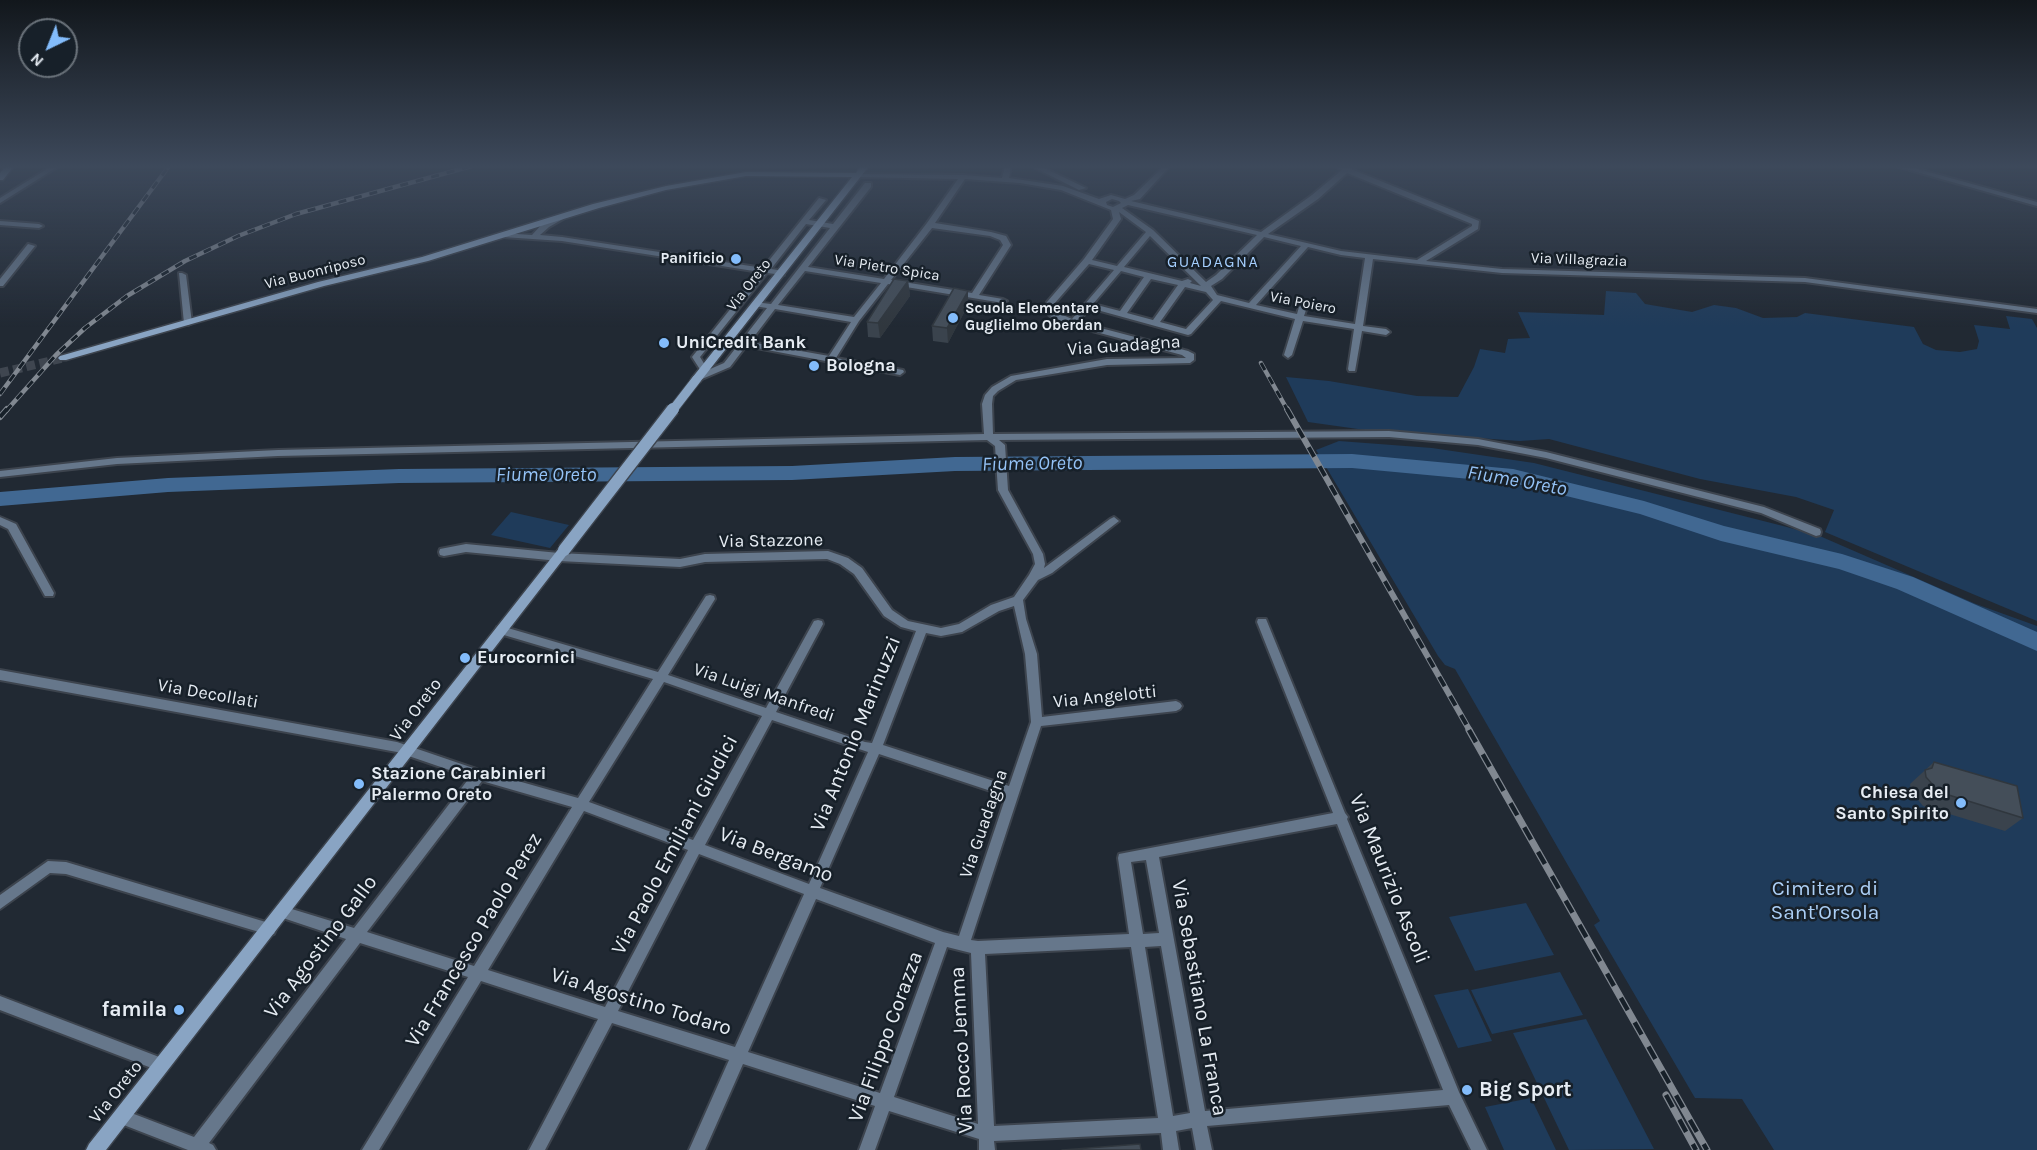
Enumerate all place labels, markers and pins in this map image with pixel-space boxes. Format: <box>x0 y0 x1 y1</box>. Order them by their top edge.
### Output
place label: Panificio <box>660 250 724 268</box>
marker: Panificio <box>729 252 743 266</box>
place label: Scuola Elementare Guglielmo Oberdan <box>965 300 1102 335</box>
marker: Scuola Elementare Guglielmo Oberdan <box>946 311 960 325</box>
place label: UniCredit Bank <box>676 332 806 354</box>
marker: UniCredit Bank <box>657 336 671 350</box>
place label: Bologna <box>826 355 896 377</box>
marker: Bologna <box>807 359 821 373</box>
place label: Eurocornici <box>477 647 575 669</box>
marker: Eurocornici <box>458 651 472 665</box>
place label: Stazione Carabinieri Palermo Oreto <box>371 763 547 806</box>
marker: Stazione Carabinieri Palermo Oreto <box>352 777 366 791</box>
place label: Chiesa del Santo Spirito <box>1835 782 1949 824</box>
marker: Chiesa del Santo Spirito <box>1954 796 1968 810</box>
place label: famila <box>102 997 167 1023</box>
marker: famila <box>172 1003 186 1017</box>
place label: Big Sport <box>1479 1077 1572 1103</box>
marker: Big Sport <box>1460 1083 1474 1097</box>

